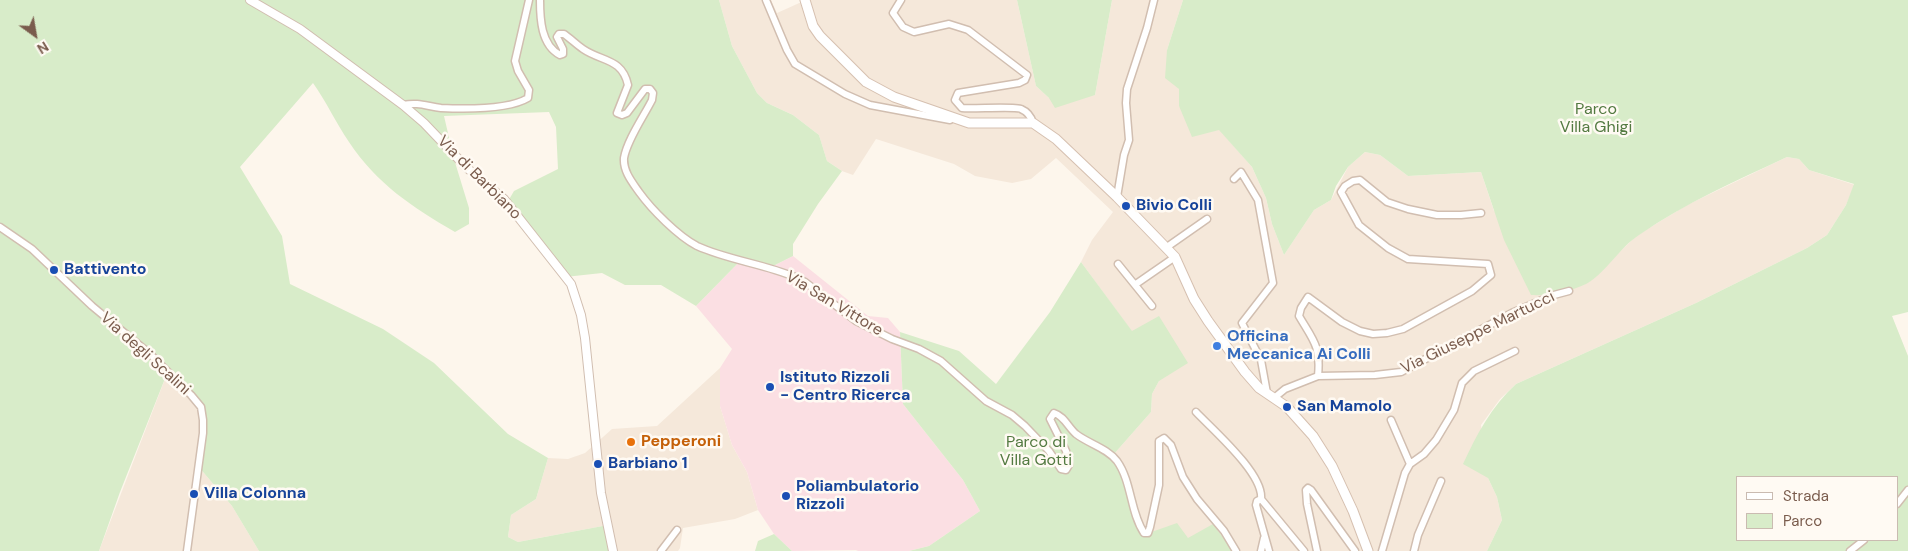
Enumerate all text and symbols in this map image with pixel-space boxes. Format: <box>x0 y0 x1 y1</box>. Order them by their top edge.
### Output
north arrow <box>10 10 60 60</box>
text: N <box>34 37 52 58</box>
park label: Parco Villa Ghigi <box>1560 100 1632 138</box>
street label: Via di Barbiano <box>433 132 525 224</box>
place label: Bivio Colli <box>1136 196 1212 216</box>
marker: Bivio Colli <box>1120 200 1132 212</box>
place label: Battivento <box>64 260 146 280</box>
marker: Battivento <box>48 264 60 276</box>
street label: Via San Vittore <box>782 267 886 341</box>
street label: Via Giuseppe Martucci <box>1398 287 1558 379</box>
street label: Via degli Scalini <box>96 308 194 400</box>
place label: Officina Meccanica Ai Colli <box>1227 327 1371 365</box>
marker: Officina Meccanica Ai Colli <box>1211 340 1223 352</box>
place label: Istituto Rizzoli - Centro Ricerca <box>780 368 910 406</box>
marker: Istituto Rizzoli - Centro Ricerca <box>764 381 776 393</box>
place label: San Mamolo <box>1297 397 1392 417</box>
marker: San Mamolo <box>1281 401 1293 413</box>
place label: Pepperoni <box>641 432 721 452</box>
park label: Parco di Villa Gotti <box>1000 433 1072 471</box>
marker: Pepperoni <box>625 436 637 448</box>
place label: Barbiano 1 <box>608 454 688 474</box>
marker: Barbiano 1 <box>592 458 604 470</box>
legend <box>1736 476 1898 541</box>
place label: Poliambulatorio Rizzoli <box>796 477 919 515</box>
place label: Villa Colonna <box>204 484 306 504</box>
text: Strada <box>1783 486 1829 506</box>
marker: Villa Colonna <box>188 488 200 500</box>
marker: Poliambulatorio Rizzoli <box>780 490 792 502</box>
text: Parco <box>1783 511 1822 531</box>

